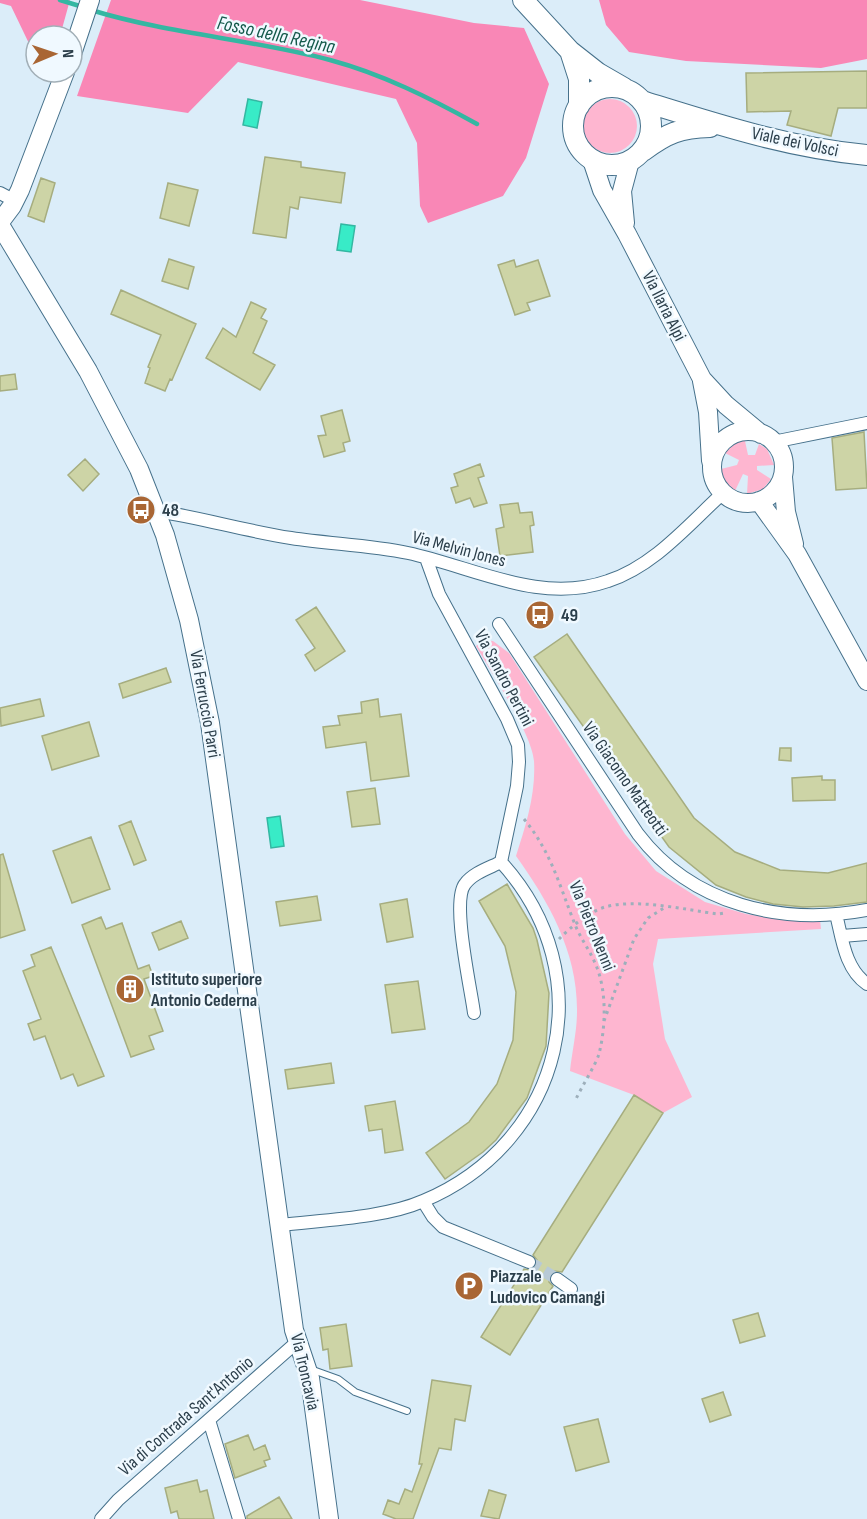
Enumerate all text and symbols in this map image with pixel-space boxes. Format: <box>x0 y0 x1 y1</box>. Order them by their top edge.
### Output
water label: Fosso della Regina <box>215 11 337 59</box>
north arrow <box>24 24 84 84</box>
text: N <box>58 49 77 58</box>
street label: Viale dei Volsci <box>750 123 840 161</box>
street label: Via Ilaria Alpi <box>637 268 691 344</box>
bus stop icon: 48 <box>125 494 157 526</box>
place label: 48 <box>162 500 179 521</box>
street label: Via Melvin Jones <box>410 526 508 572</box>
bus stop icon: 49 <box>524 599 556 631</box>
place label: 49 <box>561 605 578 626</box>
street label: Via Sandro Pertini <box>470 626 538 730</box>
street label: Via Ferruccio Parri <box>185 649 225 759</box>
street label: Via Giacomo Matteotti <box>578 718 672 840</box>
street label: Via Pietro Nenni <box>564 878 620 974</box>
place label: Istituto superiore Antonio Cederna <box>150 969 262 1011</box>
building icon: Istituto superiore Antonio Cederna <box>114 973 146 1005</box>
place label: Piazzale Ludovico Camangi <box>490 1266 605 1308</box>
parking icon: Piazzale Ludovico Camangi <box>453 1270 485 1302</box>
street label: Via Troncavia <box>286 1331 324 1413</box>
street label: Via di Contrada Sant'Antonio <box>114 1352 258 1480</box>

